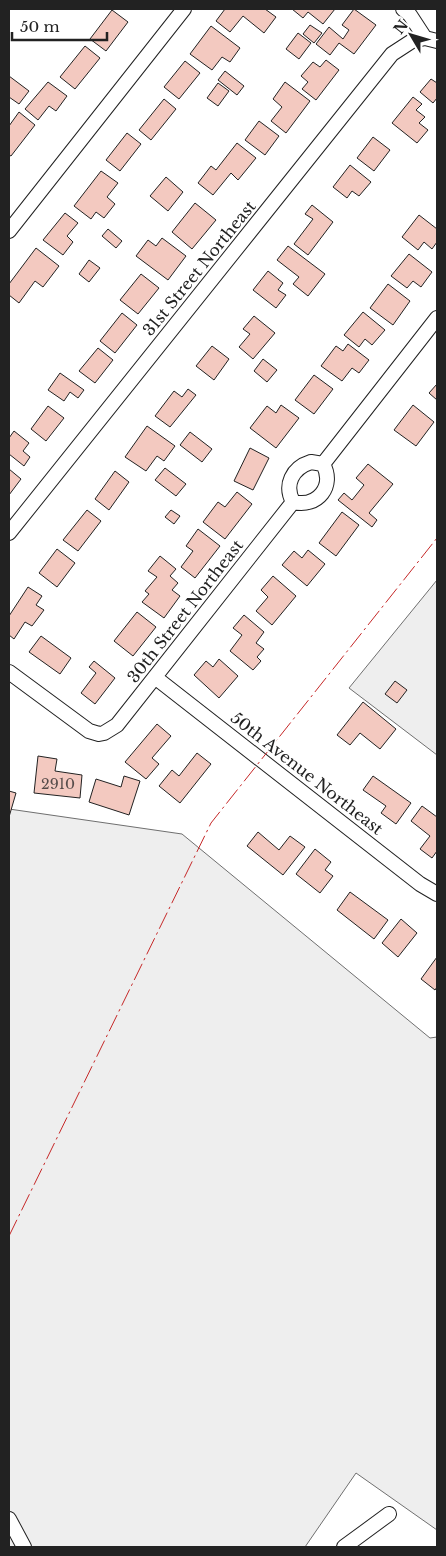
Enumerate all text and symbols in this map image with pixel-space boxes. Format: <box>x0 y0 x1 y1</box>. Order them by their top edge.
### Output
scale bar <box>12 10 108 42</box>
north arrow <box>386 10 436 60</box>
text: N <box>390 16 412 38</box>
text: 50 m <box>20 17 60 36</box>
street label: 31st Street Northeast <box>138 196 260 340</box>
street label: 30th Street Northeast <box>123 535 247 687</box>
street label: 50th Avenue Northeast <box>227 707 387 839</box>
house number: 2910 <box>41 775 75 793</box>

